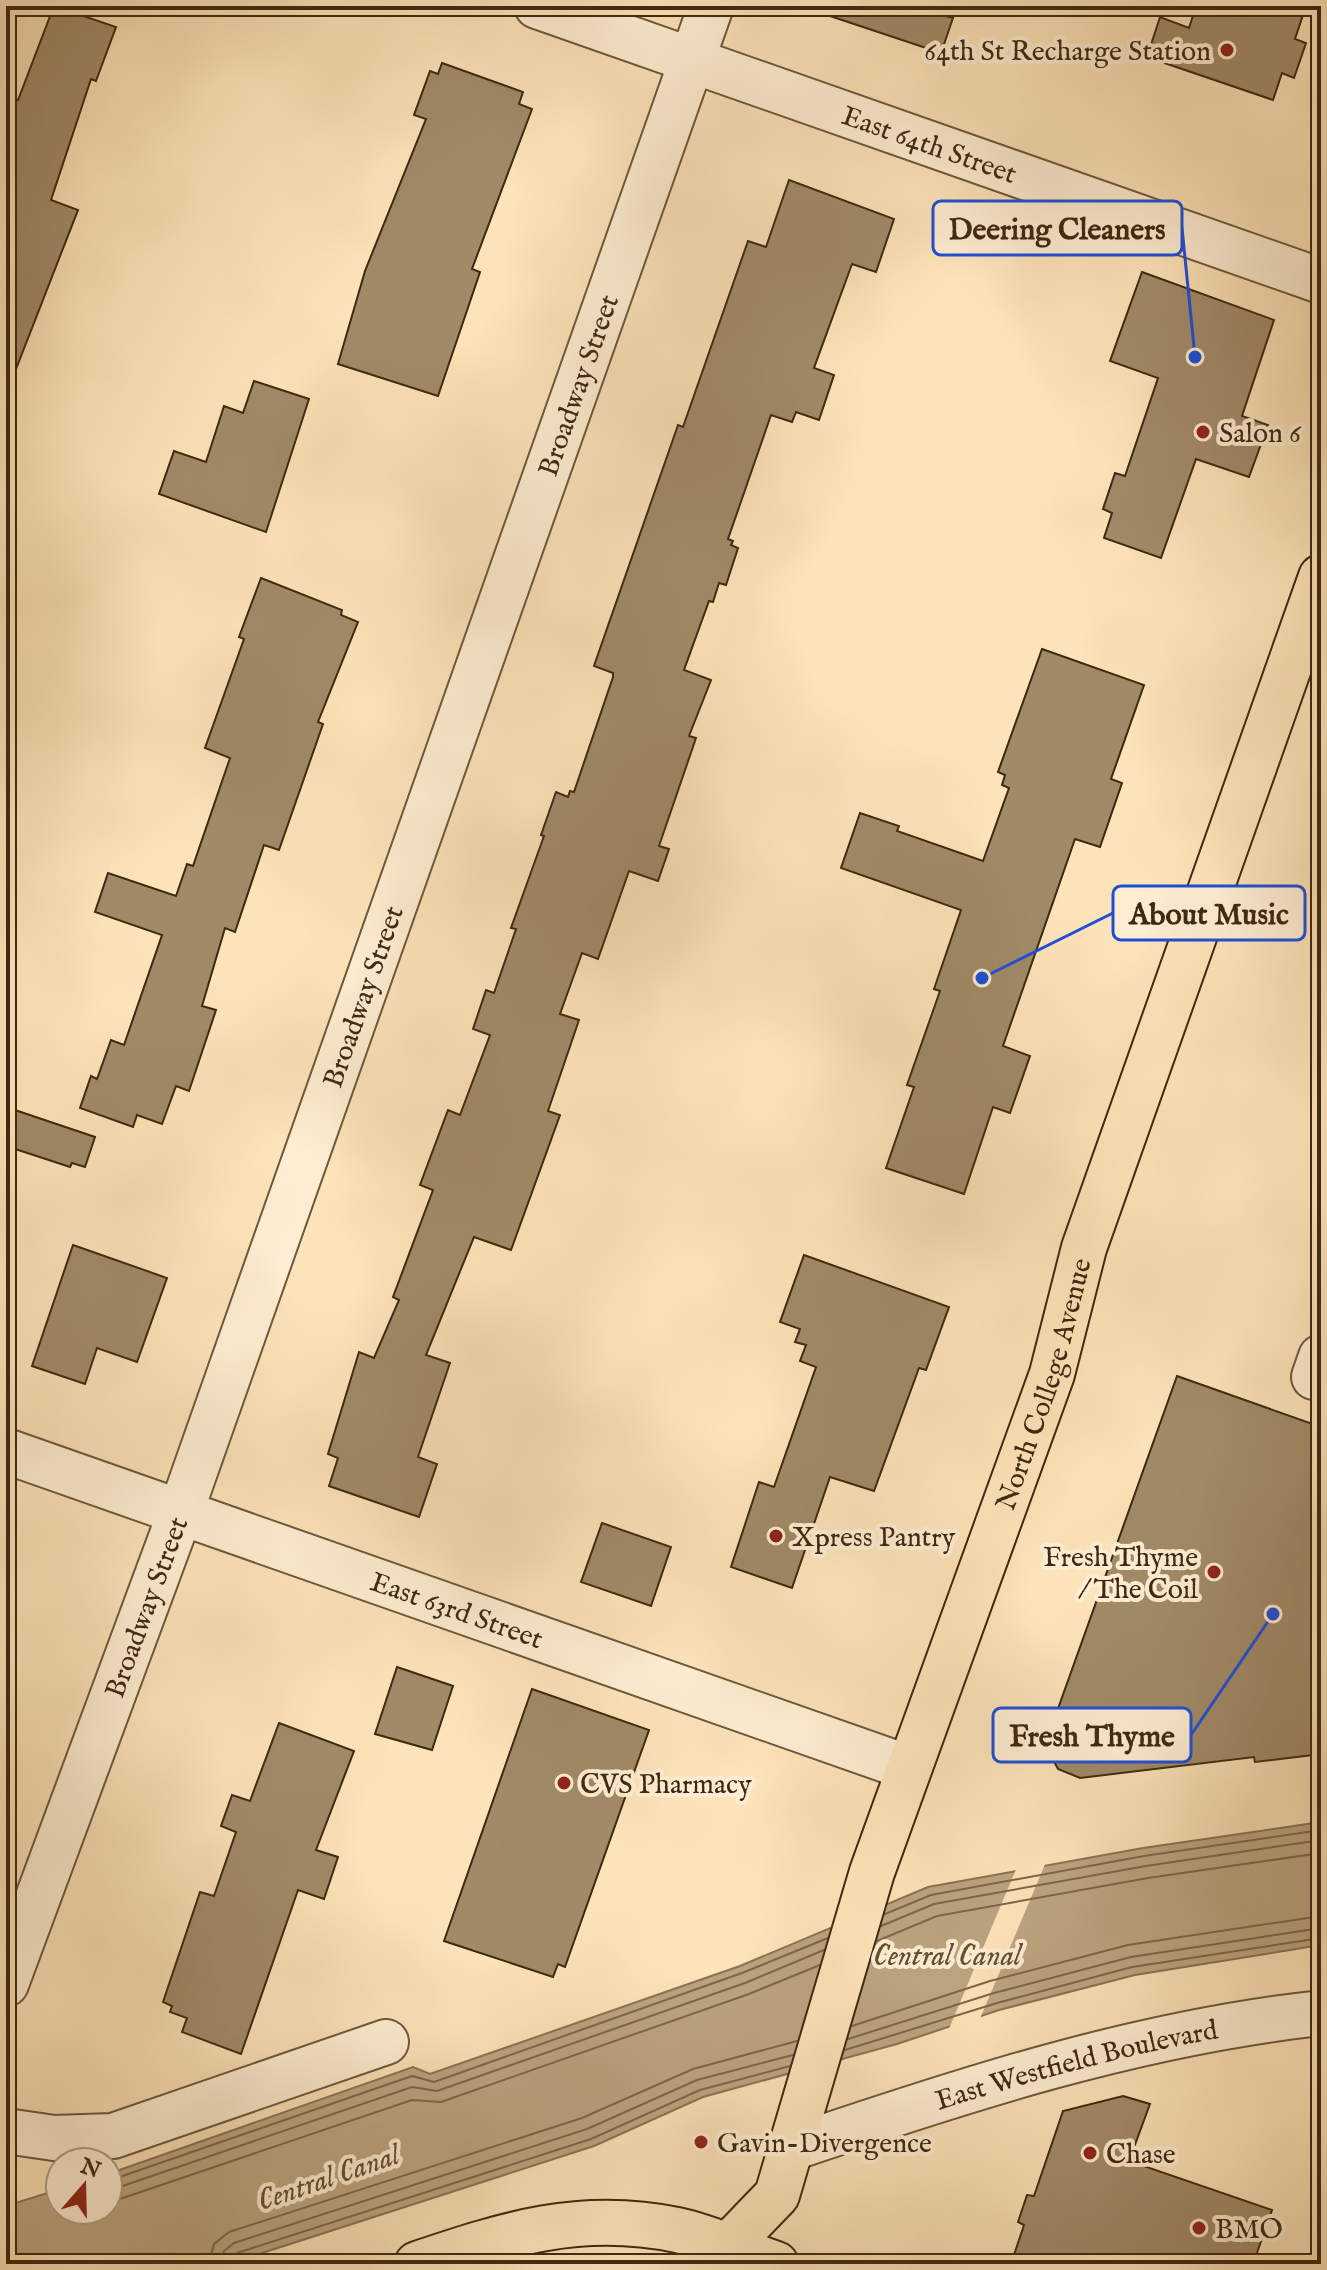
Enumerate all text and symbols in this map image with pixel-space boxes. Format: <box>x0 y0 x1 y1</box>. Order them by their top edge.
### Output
place label: 64th St Recharge Station <box>924 35 1211 70</box>
marker: 64th St Recharge Station <box>1218 41 1236 59</box>
street label: East 64th Street <box>837 99 1021 193</box>
callout: Deering Cleaners <box>933 201 1182 255</box>
text: Deering Cleaners <box>948 212 1166 250</box>
street label: Broadway Street <box>532 290 628 482</box>
place label: Salon 6 <box>1219 417 1302 452</box>
marker: Salon 6 <box>1194 423 1212 441</box>
callout: About Music <box>1113 886 1305 940</box>
text: About Music <box>1128 897 1289 935</box>
street label: Broadway Street <box>316 901 413 1093</box>
street label: North College Avenue <box>989 1255 1101 1515</box>
street label: Broadway Street <box>98 1512 197 1703</box>
place label: Xpress Pantry <box>792 1521 956 1556</box>
marker: Xpress Pantry <box>767 1527 785 1545</box>
place label: Fresh Thyme / The Coil <box>1043 1541 1198 1608</box>
marker: Fresh Thyme / The Coil <box>1205 1563 1223 1581</box>
street label: East 63rd Street <box>365 1565 547 1658</box>
callout: Fresh Thyme <box>993 1708 1191 1762</box>
text: Fresh Thyme <box>1009 1719 1175 1757</box>
place label: CVS Pharmacy <box>580 1768 752 1803</box>
marker: CVS Pharmacy <box>555 1774 573 1792</box>
water label: Central Canal <box>873 1938 1024 1976</box>
street label: East Westfield Boulevard <box>931 2013 1221 2120</box>
place label: Gavin-Divergence <box>717 2127 932 2162</box>
marker: Gavin-Divergence <box>692 2133 710 2151</box>
water label: Central Canal <box>252 2136 408 2221</box>
place label: Chase <box>1106 2138 1176 2173</box>
marker: Chase <box>1081 2144 1099 2162</box>
north arrow <box>44 2146 124 2226</box>
text: N <box>75 2152 104 2185</box>
place label: BMO <box>1215 2213 1283 2248</box>
marker: BMO <box>1190 2219 1208 2237</box>

